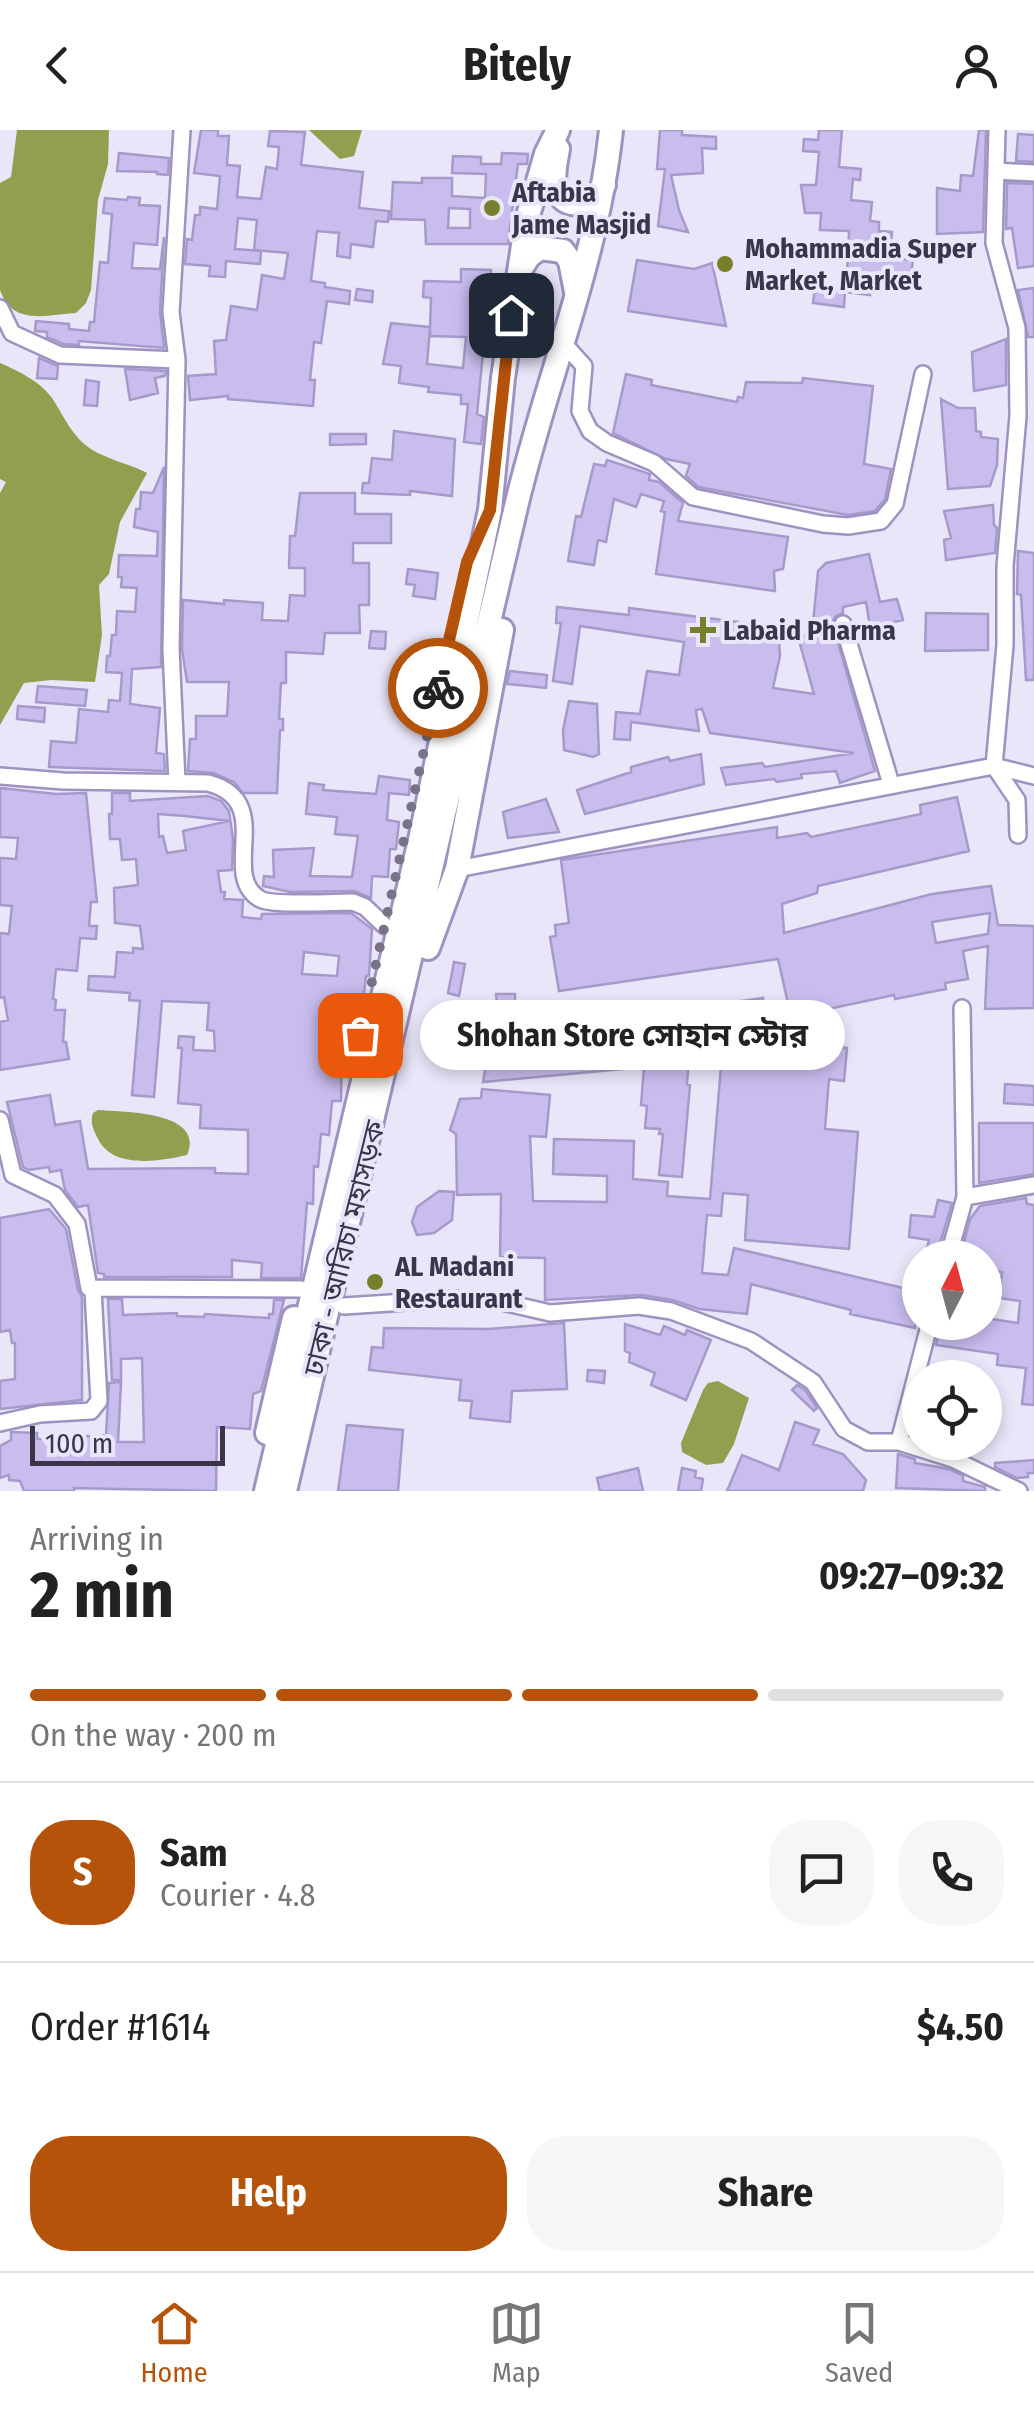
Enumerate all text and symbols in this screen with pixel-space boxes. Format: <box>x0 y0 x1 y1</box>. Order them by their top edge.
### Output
icon: back <box>30 38 85 93</box>
text: Bitely <box>463 38 571 92</box>
icon: person <box>949 38 1004 93</box>
place label: Aftabia Jame Masjid <box>511 176 651 241</box>
marker: Aftabia Jame Masjid <box>481 197 503 219</box>
place label: Mohammadia Super Market, Market <box>745 232 977 297</box>
marker: Mohammadia Super Market, Market <box>714 253 736 275</box>
pin <box>469 273 554 358</box>
icon: home <box>484 288 539 343</box>
place label: Labaid Pharma <box>723 614 896 647</box>
marker: Labaid Pharma <box>692 619 714 641</box>
courier <box>388 638 488 738</box>
icon: bike <box>411 661 466 716</box>
pin <box>318 993 403 1078</box>
callout: Shohan Store সোহান স্টোর <box>420 1000 845 1070</box>
icon: bag <box>333 1008 388 1063</box>
text: Shohan Store সোহান স্টোর <box>457 1016 808 1054</box>
street label: ঢাকা - আরিচা মহাসড়ক <box>297 1117 392 1380</box>
north arrow <box>902 1240 1002 1340</box>
map controls <box>902 1240 1002 1460</box>
place label: AL Madani Restaurant <box>394 1250 524 1315</box>
marker: AL Madani Restaurant <box>364 1271 386 1293</box>
button: locate <box>902 1360 1002 1460</box>
scale bar <box>30 1421 225 1466</box>
text: 100 m <box>45 1427 113 1460</box>
text: Arriving in <box>30 1520 164 1558</box>
text: 09:27–09:32 <box>819 1553 1004 1599</box>
text: 2 min <box>30 1556 174 1634</box>
text: On the way · 200 m <box>30 1716 277 1754</box>
button: chat <box>769 1820 874 1925</box>
button: phone <box>899 1820 1004 1925</box>
text: Sam <box>160 1830 228 1876</box>
text: S <box>73 1849 92 1895</box>
text: Courier · 4.8 <box>160 1876 316 1914</box>
text: Order #1614 <box>30 2004 211 2050</box>
text: $4.50 <box>917 2004 1004 2050</box>
button: Help <box>30 2136 507 2251</box>
button: Share <box>527 2136 1004 2251</box>
tab: Home <box>141 2296 208 2389</box>
tab: Map <box>489 2296 544 2389</box>
tab: Saved <box>825 2296 893 2389</box>

